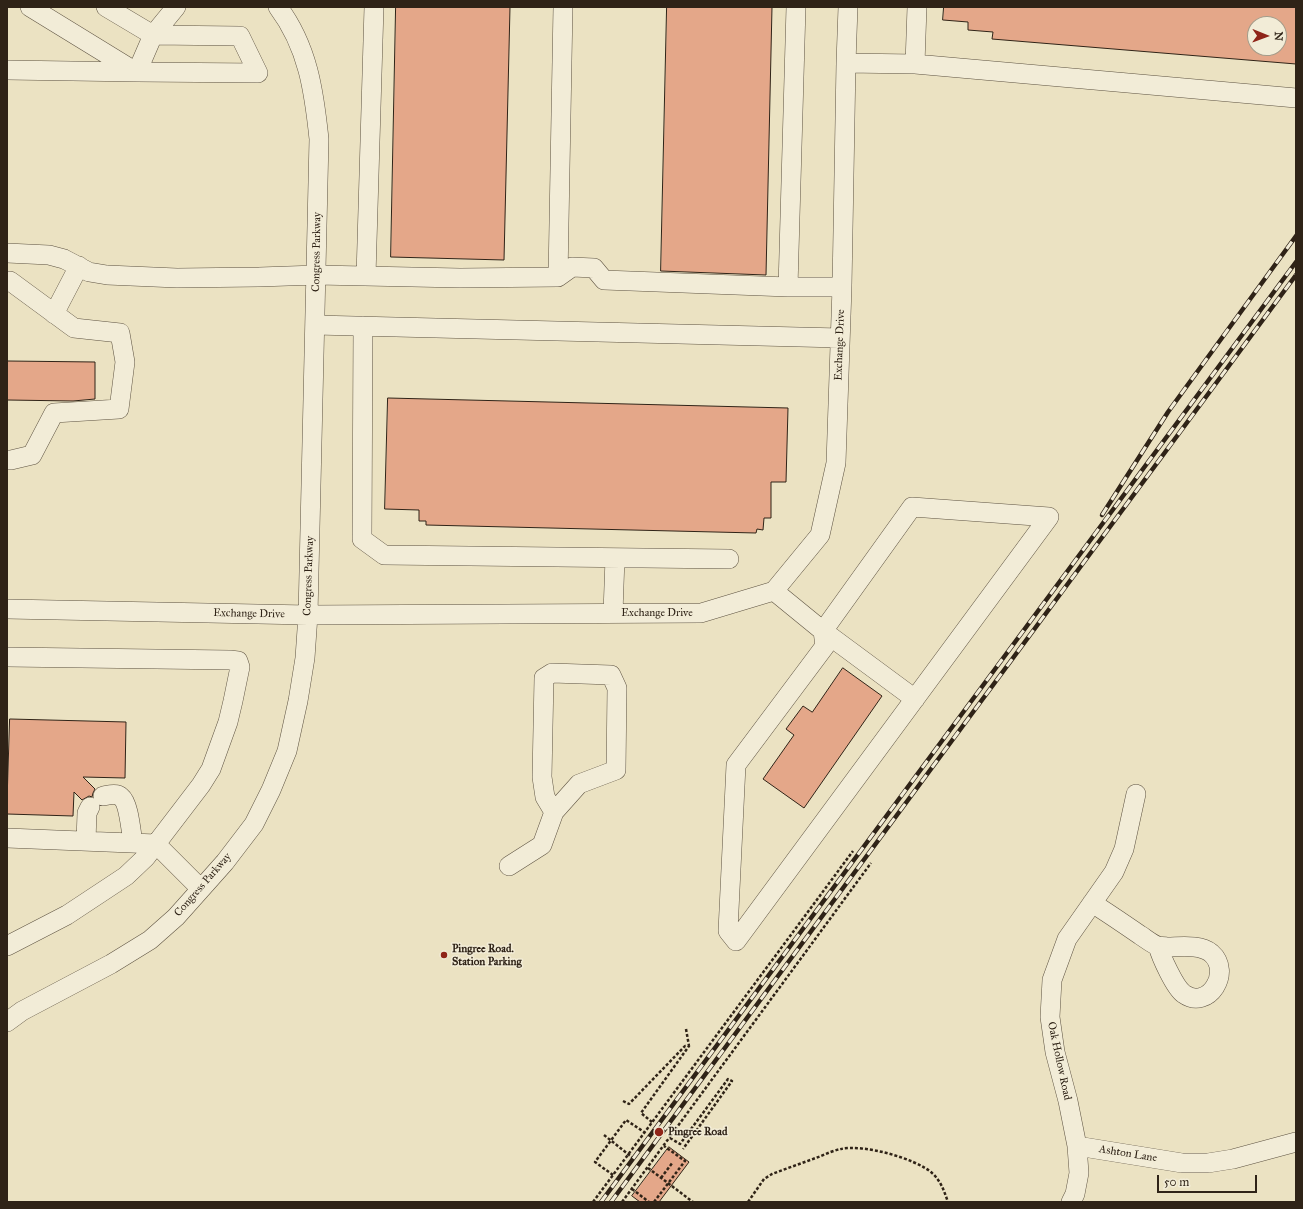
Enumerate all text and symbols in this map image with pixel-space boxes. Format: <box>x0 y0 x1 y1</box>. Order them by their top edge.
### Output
north arrow <box>1247 16 1287 56</box>
text: N <box>1272 31 1285 41</box>
street label: Congress Parkway <box>310 212 324 292</box>
street label: Exchange Drive <box>832 309 848 381</box>
street label: Congress Parkway <box>301 536 317 616</box>
street label: Exchange Drive <box>621 606 693 620</box>
street label: Exchange Drive <box>213 607 285 621</box>
street label: Congress Parkway <box>172 850 234 920</box>
place label: Pingree Road. Station Parking <box>452 942 522 968</box>
marker: Pingree Road. Station Parking <box>439 950 449 960</box>
street label: Oak Hollow Road <box>1044 1021 1074 1101</box>
place label: Pingree Road <box>668 1125 727 1139</box>
marker: Pingree Road <box>653 1126 665 1138</box>
street label: Ashton Lane <box>1098 1143 1158 1165</box>
scale bar <box>1159 1167 1259 1193</box>
text: 50 m <box>1164 1175 1189 1189</box>

